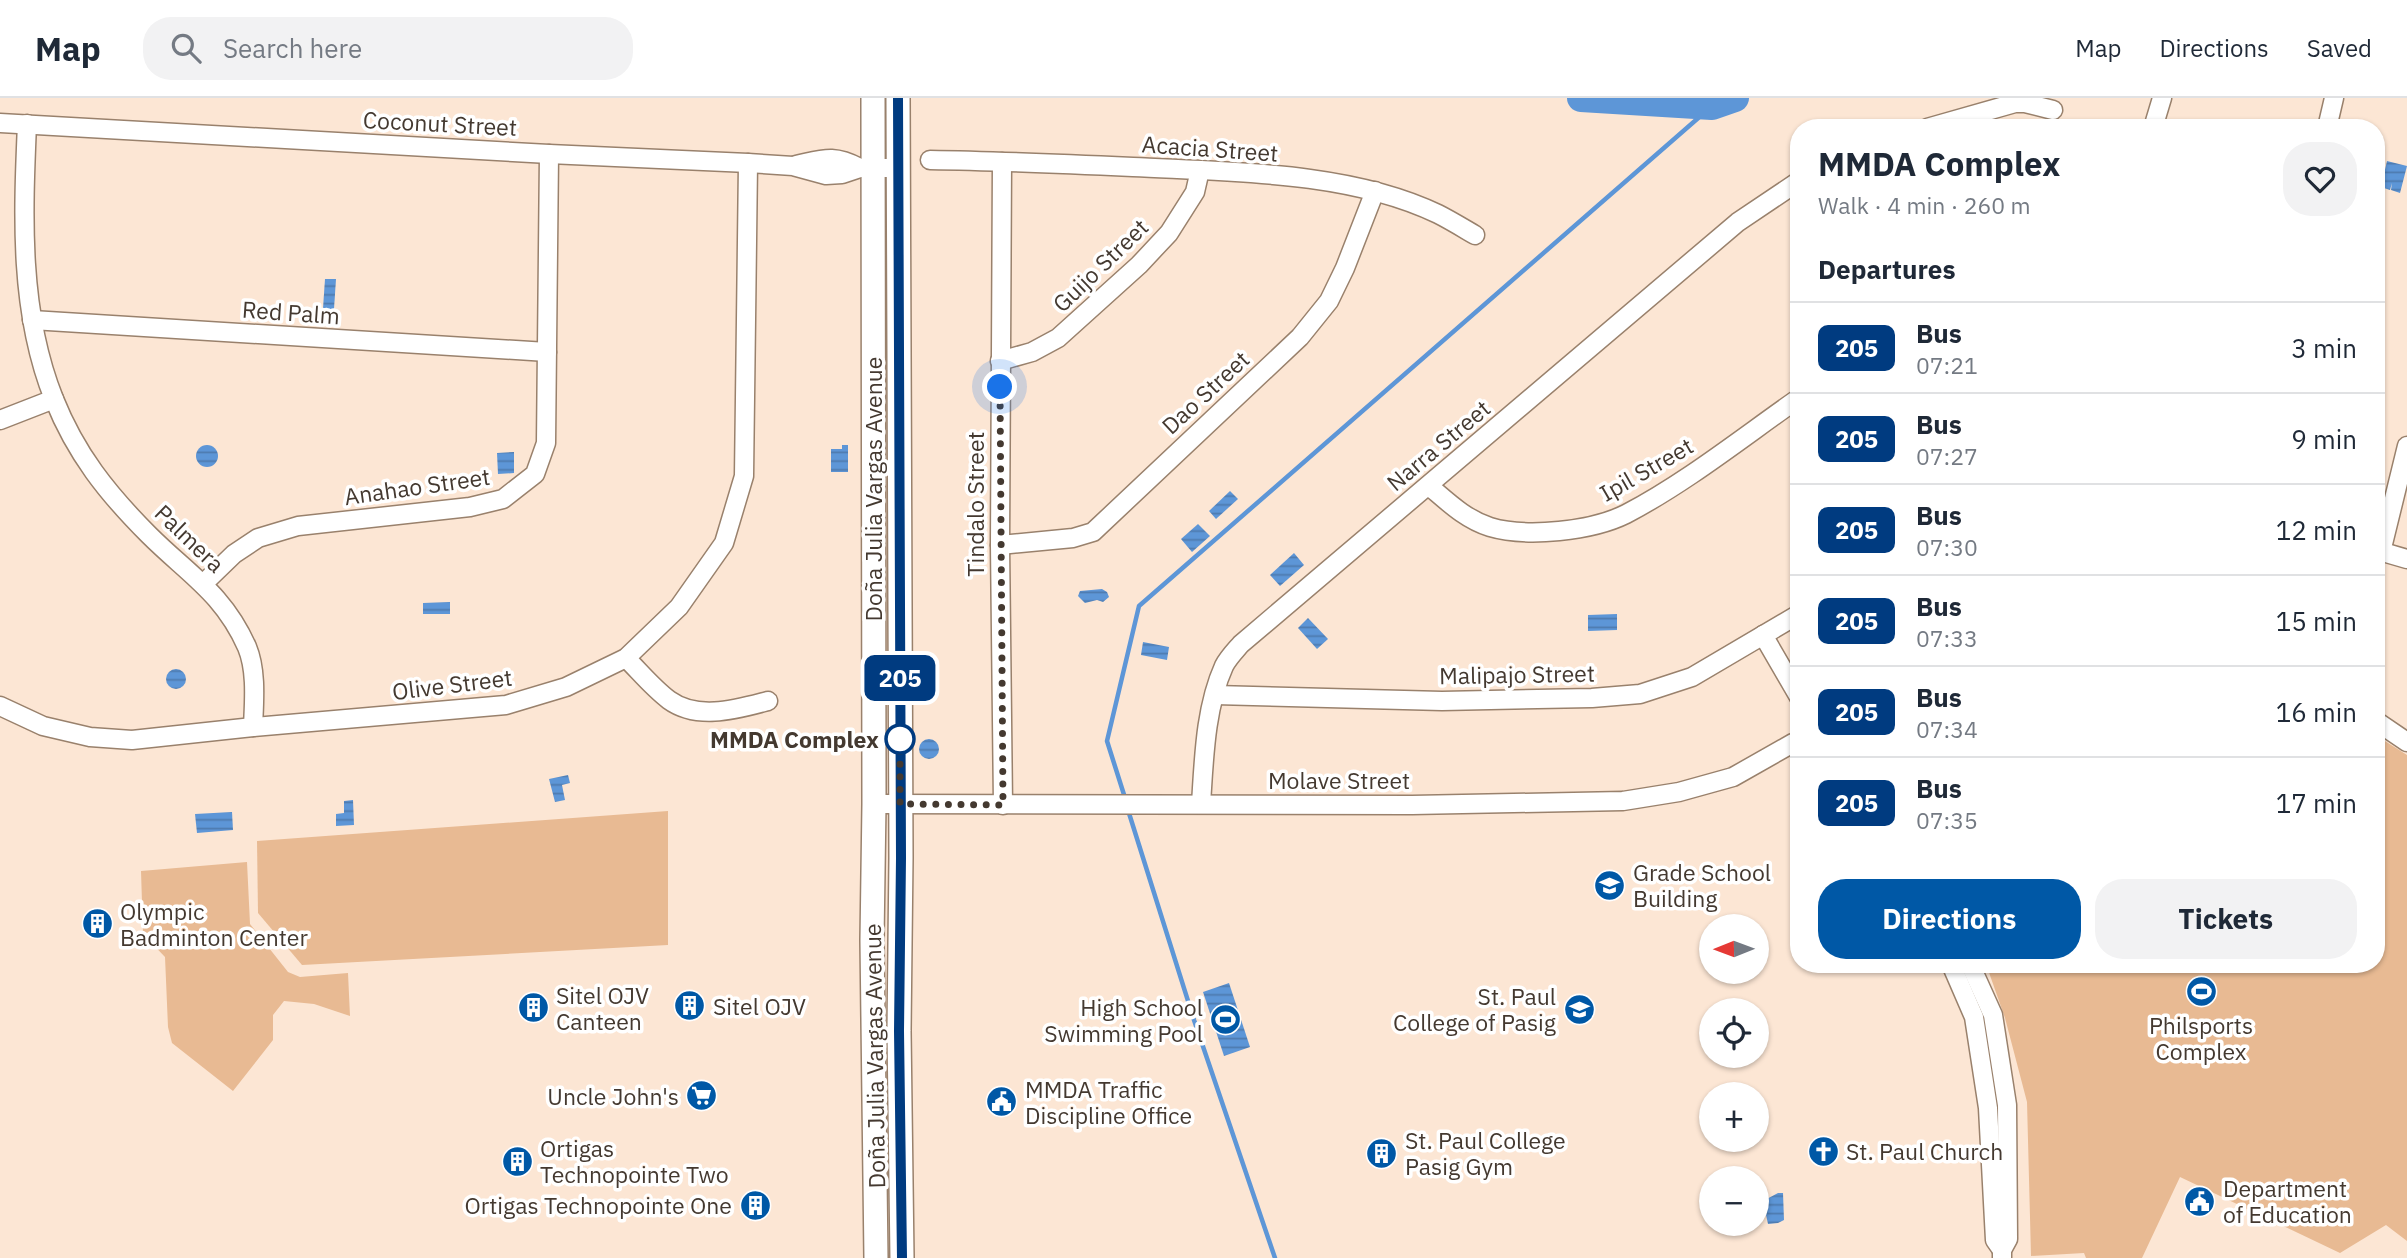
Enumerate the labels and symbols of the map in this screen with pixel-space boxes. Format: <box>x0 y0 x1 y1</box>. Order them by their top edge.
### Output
street label: Coconut Street <box>362 104 518 142</box>
street label: Acacia Street <box>1141 128 1279 168</box>
street label: Guijo Street <box>1046 212 1154 318</box>
street label: Red Palm <box>241 294 341 330</box>
street label: Dao Street <box>1155 344 1255 440</box>
street label: Doña Julia Vargas Avenue <box>858 357 888 621</box>
your location <box>982 369 1017 404</box>
street label: Narra Street <box>1380 393 1496 497</box>
street label: Ipil Street <box>1594 430 1698 508</box>
street label: Tindalo Street <box>960 431 990 577</box>
street label: Anahao Street <box>342 461 492 511</box>
street label: Palmera <box>149 497 231 579</box>
line badge: 205 <box>860 655 940 701</box>
street label: Malipajo Street <box>1439 658 1595 690</box>
street label: Olive Street <box>390 662 514 706</box>
place label: MMDA Complex <box>710 724 879 754</box>
marker: MMDA Complex <box>885 724 915 754</box>
street label: Molave Street <box>1268 765 1410 795</box>
place label: Grade School Building <box>1633 857 1771 913</box>
school or university icon: Grade School Building <box>1593 868 1627 902</box>
place label: Olympic Badminton Center <box>120 896 308 952</box>
building icon: Olympic Badminton Center <box>80 907 114 941</box>
north arrow <box>1699 914 1769 984</box>
street label: Doña Julia Vargas Avenue <box>857 923 891 1189</box>
sports icon: Philsports Complex <box>2184 974 2218 1008</box>
place label: Sitel OJV Canteen <box>556 980 649 1036</box>
place label: St. Paul College of Pasig <box>1393 981 1556 1037</box>
building icon: Sitel OJV <box>673 989 707 1023</box>
building icon: Sitel OJV Canteen <box>516 991 550 1025</box>
place label: Sitel OJV <box>713 991 806 1021</box>
place label: High School Swimming Pool <box>1044 992 1203 1048</box>
school or university icon: St. Paul College of Pasig <box>1562 992 1596 1026</box>
sports icon: High School Swimming Pool <box>1209 1003 1243 1037</box>
place label: Philsports Complex <box>2149 1010 2253 1066</box>
place label: MMDA Traffic Discipline Office <box>1025 1074 1192 1130</box>
supermarket icon: Uncle John's <box>685 1079 719 1113</box>
place label: Uncle John's <box>547 1081 679 1111</box>
public building icon: MMDA Traffic Discipline Office <box>985 1085 1019 1119</box>
place label: St. Paul College Pasig Gym <box>1405 1125 1566 1181</box>
place label: Ortigas Technopointe Two <box>540 1133 729 1189</box>
church icon: St. Paul Church <box>1806 1134 1840 1168</box>
building icon: St. Paul College Pasig Gym <box>1365 1136 1399 1170</box>
place label: St. Paul Church <box>1846 1136 2003 1166</box>
building icon: Ortigas Technopointe Two <box>500 1144 534 1178</box>
place label: Department of Education <box>2223 1173 2352 1229</box>
public building icon: Department of Education <box>2183 1184 2217 1218</box>
building icon: Ortigas Technopointe One <box>738 1188 772 1222</box>
place label: Ortigas Technopointe One <box>464 1190 732 1220</box>

